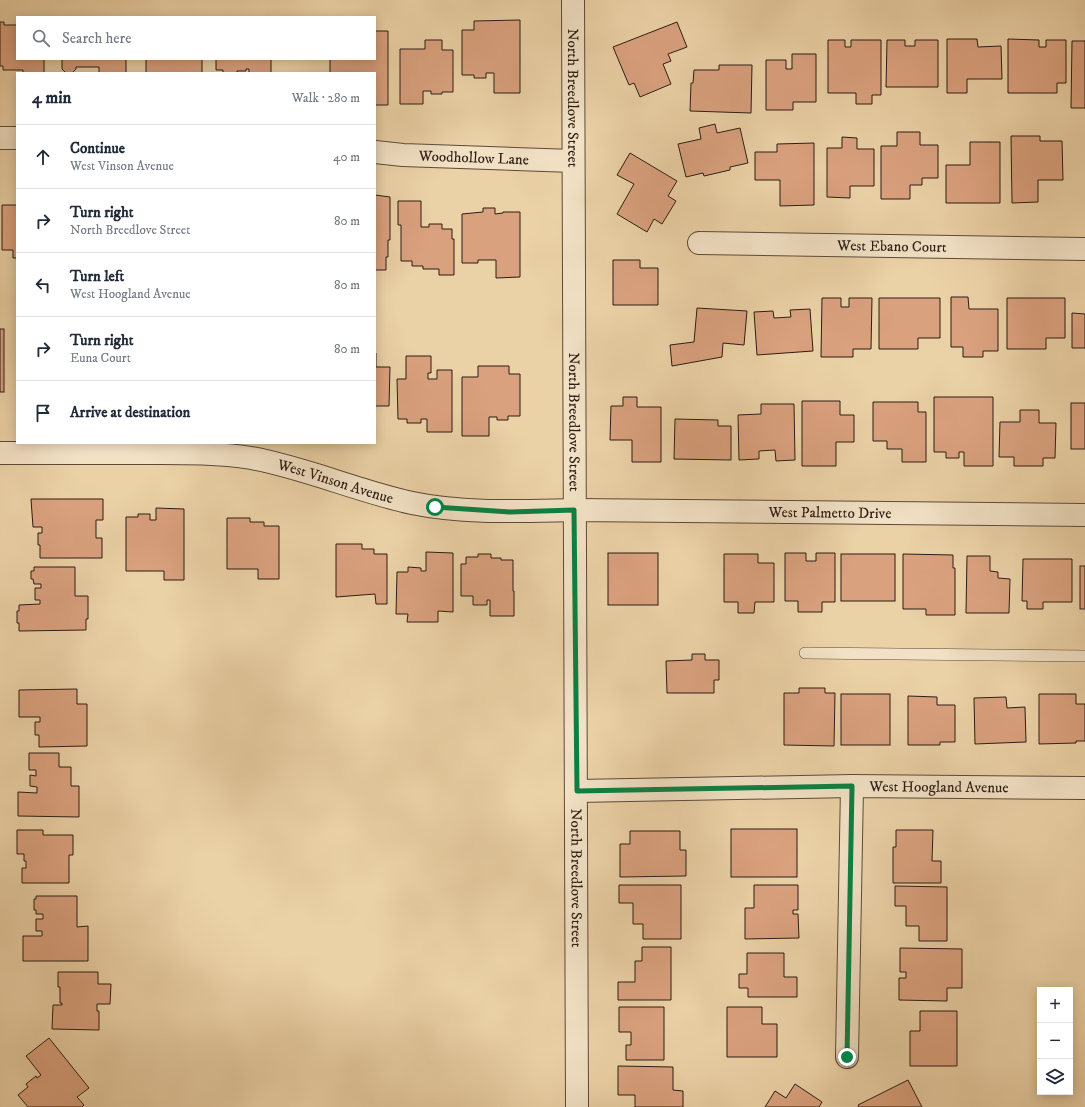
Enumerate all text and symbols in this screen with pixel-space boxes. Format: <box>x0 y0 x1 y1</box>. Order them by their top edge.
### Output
search box <box>16 16 376 60</box>
icon: search <box>30 27 52 49</box>
street label: North Breedlove Street <box>564 28 583 168</box>
text: Search here <box>62 29 131 48</box>
text: 4 min <box>32 87 71 109</box>
text: Walk · 280 m <box>292 90 360 106</box>
text: Continue <box>70 139 125 158</box>
icon: ahead <box>32 146 54 168</box>
street label: Woodhollow Lane <box>417 146 529 169</box>
text: 40 m <box>333 149 360 165</box>
text: West Vinson Avenue <box>70 158 174 174</box>
text: Turn right <box>70 203 133 222</box>
icon: right <box>32 210 54 232</box>
text: 80 m <box>334 213 360 229</box>
text: North Breedlove Street <box>70 222 190 238</box>
street label: West Ebano Court <box>836 236 947 256</box>
text: Turn left <box>70 267 124 286</box>
icon: left <box>32 274 54 296</box>
text: 80 m <box>334 277 360 293</box>
text: West Hoogland Avenue <box>70 286 191 302</box>
text: Turn right <box>70 331 133 350</box>
icon: right <box>32 338 54 360</box>
text: 80 m <box>334 341 360 357</box>
text: Euna Court <box>70 350 131 366</box>
street label: North Breedlove Street <box>564 352 584 492</box>
icon: arrive <box>32 402 54 424</box>
text: Arrive at destination <box>70 403 190 422</box>
street label: West Vinson Avenue <box>275 454 396 508</box>
route start <box>426 498 444 516</box>
street label: West Palmetto Drive <box>767 502 892 523</box>
street label: West Hoogland Avenue <box>868 777 1009 797</box>
street label: North Breedlove Street <box>567 808 586 948</box>
map controls <box>1037 987 1073 1095</box>
button: + <box>1037 987 1073 1023</box>
button: − <box>1037 1023 1073 1059</box>
route end <box>838 1048 856 1066</box>
button: layers <box>1037 1059 1073 1095</box>

